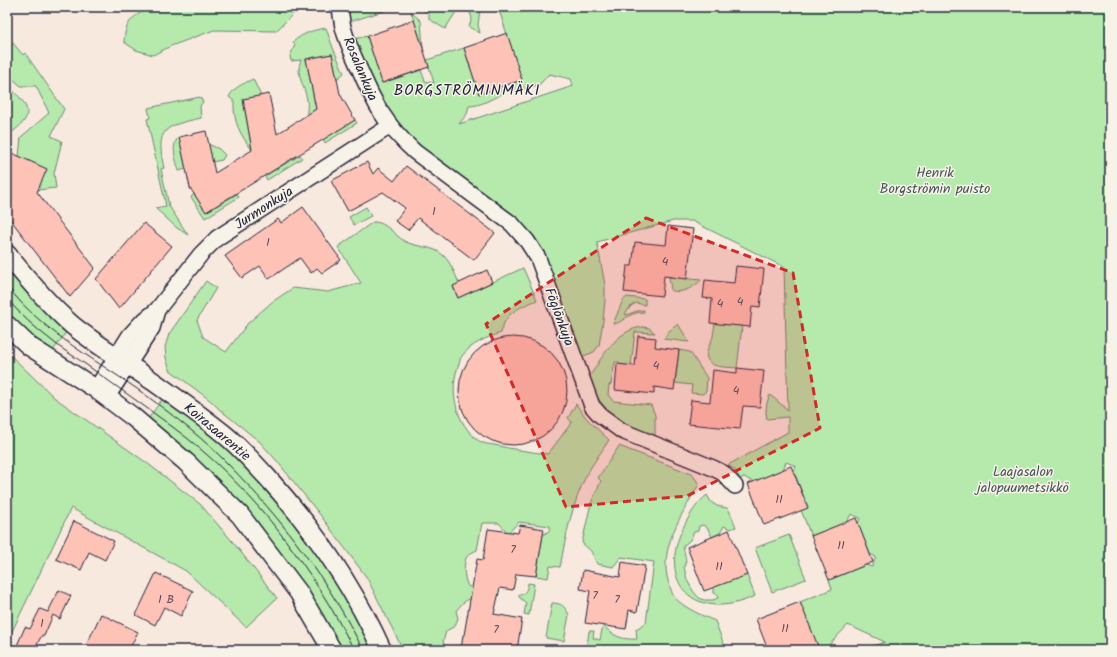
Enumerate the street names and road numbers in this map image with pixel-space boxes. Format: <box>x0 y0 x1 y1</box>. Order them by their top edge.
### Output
street label: Rosalankuja <box>337 33 383 105</box>
street label: Jurmonkuja <box>230 181 298 235</box>
street label: Föglönkuja <box>538 285 580 349</box>
street label: Koirasaarentie <box>179 397 256 467</box>

